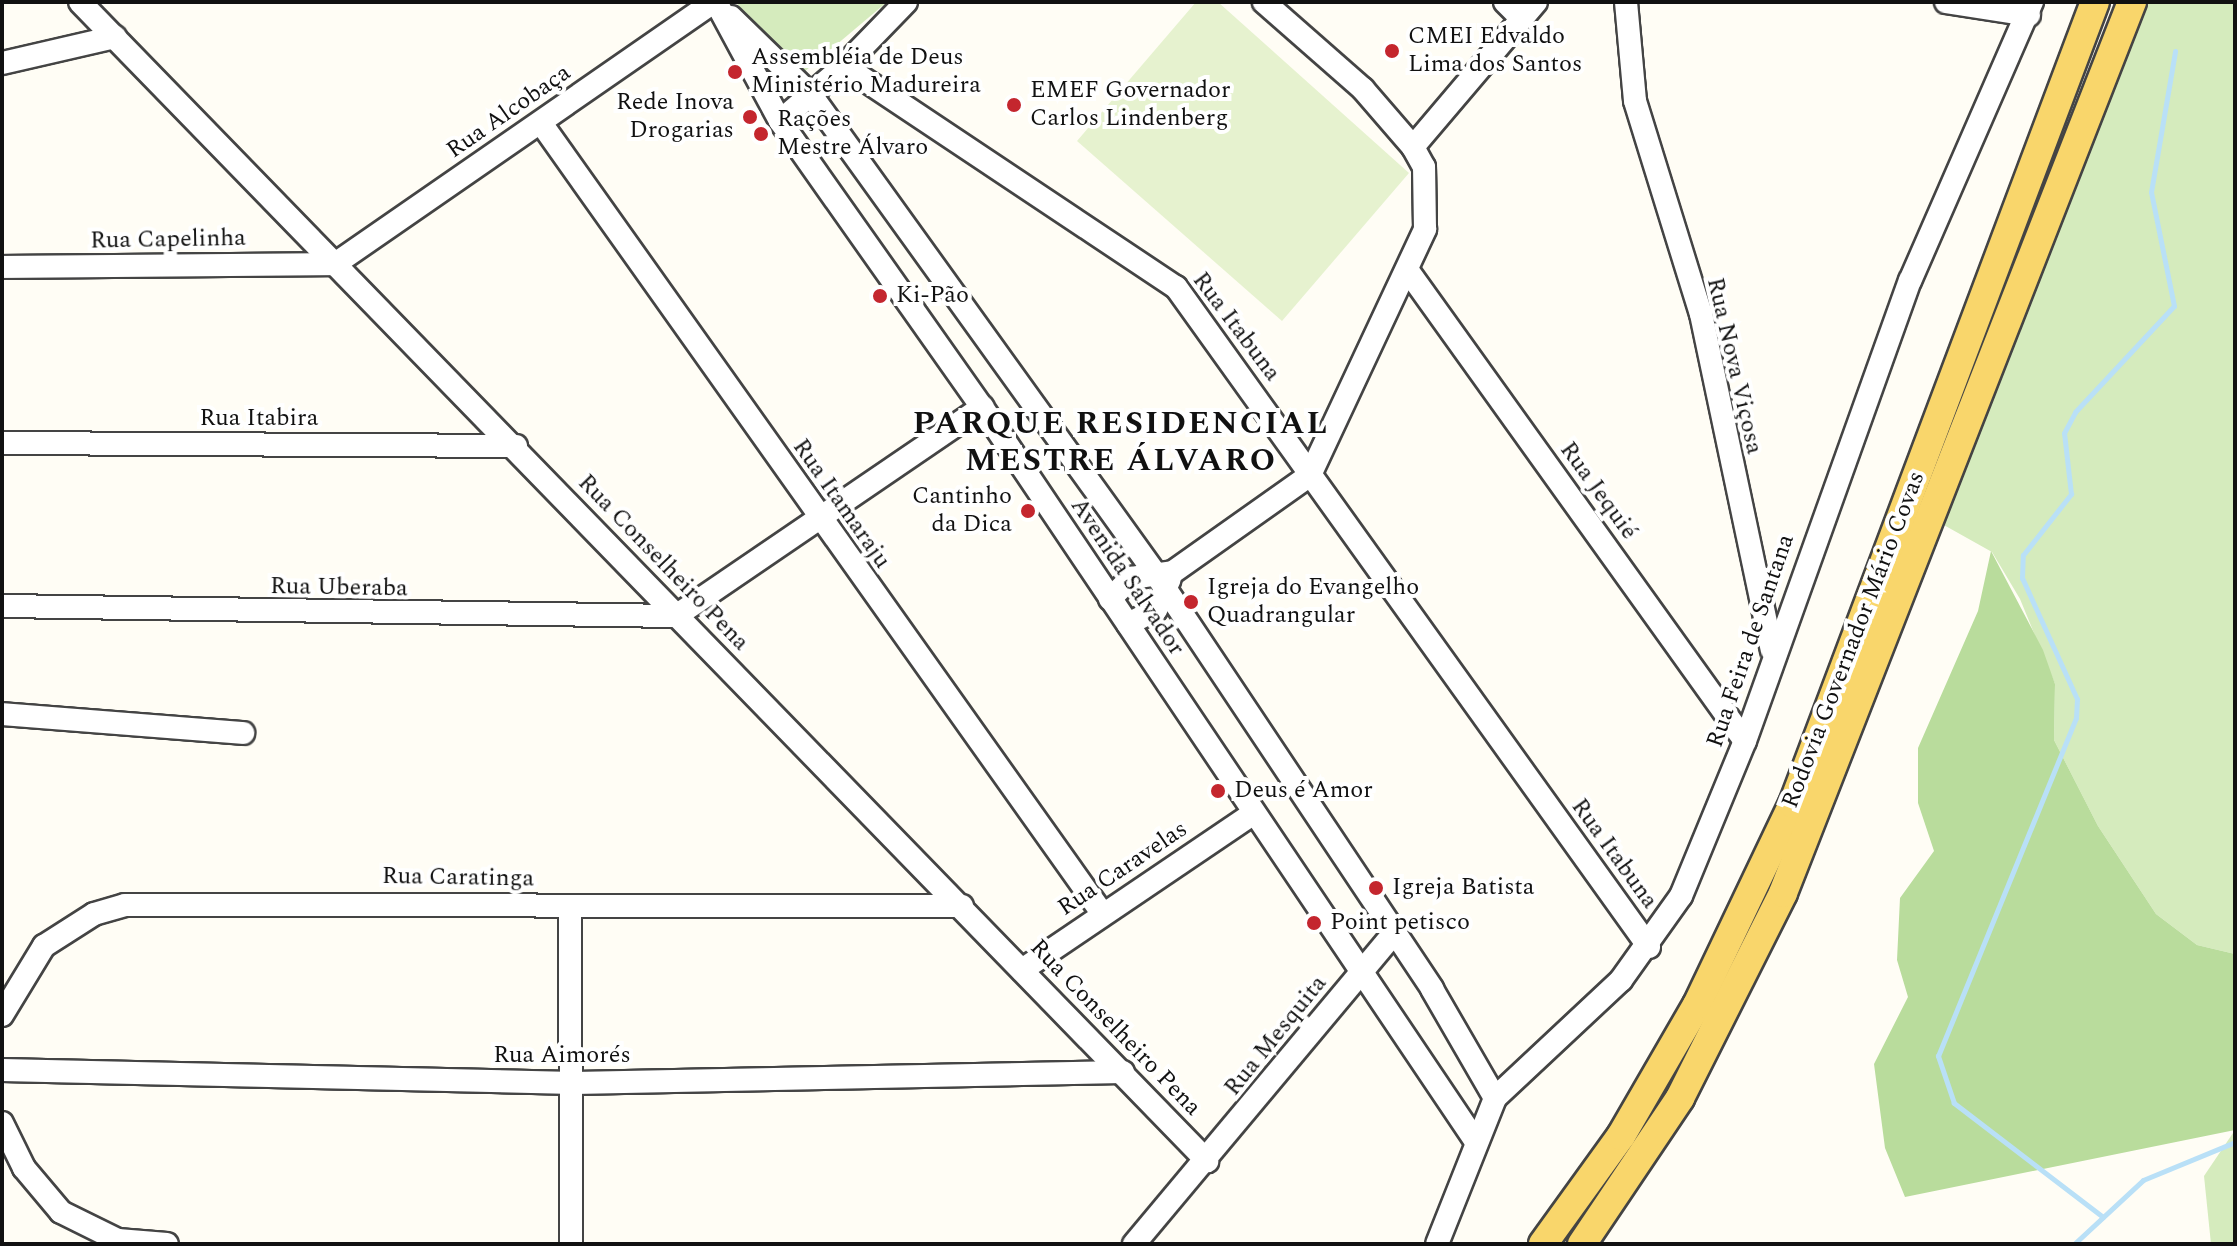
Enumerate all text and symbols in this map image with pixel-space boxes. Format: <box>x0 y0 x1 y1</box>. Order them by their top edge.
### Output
place label: CMEI Edvaldo Lima dos Santos <box>1408 23 1582 79</box>
marker: CMEI Edvaldo Lima dos Santos <box>1383 42 1401 60</box>
place label: Assembléia de Deus Ministério Madureira <box>751 44 981 100</box>
street label: Rua Alcobaça <box>441 59 577 165</box>
marker: Assembléia de Deus Ministério Madureira <box>726 63 744 81</box>
place label: EMEF Governador Carlos Lindenberg <box>1030 77 1231 133</box>
place label: Rede Inova Drogarias <box>616 89 734 145</box>
marker: EMEF Governador Carlos Lindenberg <box>1005 96 1023 114</box>
place label: Rações Mestre Álvaro <box>777 106 928 162</box>
marker: Rede Inova Drogarias <box>741 108 759 126</box>
marker: Rações Mestre Álvaro <box>752 125 770 143</box>
street label: Rua Capelinha <box>90 224 246 256</box>
street label: Rua Itabuna <box>1186 267 1286 387</box>
street label: Rua Nova Viçosa <box>1700 275 1768 457</box>
place label: Ki-Pão <box>896 282 969 310</box>
marker: Ki-Pão <box>871 287 889 305</box>
street label: Rua Itabira <box>200 405 318 433</box>
district label: PARQUE RESIDENCIAL MESTRE ÁLVARO <box>913 406 1329 481</box>
street label: Rua Itamaraju <box>786 434 896 574</box>
street label: Rua Jequié <box>1553 437 1643 545</box>
street label: Rodovia Governador Mário Covas <box>1776 468 1932 812</box>
street label: Rua Conselheiro Pena <box>571 469 755 657</box>
place label: Cantinho da Dica <box>912 483 1012 539</box>
street label: Avenida Salvador <box>1064 493 1190 661</box>
marker: Cantinho da Dica <box>1019 502 1037 520</box>
street label: Rua Feira de Santana <box>1701 531 1801 751</box>
street label: Rua Uberaba <box>270 572 408 604</box>
place label: Igreja do Evangelho Quadrangular <box>1207 574 1419 630</box>
marker: Igreja do Evangelho Quadrangular <box>1182 593 1200 611</box>
place label: Deus é Amor <box>1234 777 1373 805</box>
marker: Deus é Amor <box>1209 782 1227 800</box>
street label: Rua Itabuna <box>1564 793 1664 915</box>
street label: Rua Caravelas <box>1053 815 1193 923</box>
street label: Rua Caratinga <box>382 862 534 894</box>
place label: Igreja Batista <box>1392 874 1535 902</box>
marker: Igreja Batista <box>1367 879 1385 897</box>
place label: Point petisco <box>1330 909 1470 937</box>
marker: Point petisco <box>1305 914 1323 932</box>
street label: Rua Conselheiro Pena <box>1023 934 1207 1122</box>
street label: Rua Mesquita <box>1219 970 1333 1102</box>
street label: Rua Aimorés <box>493 1042 631 1070</box>

